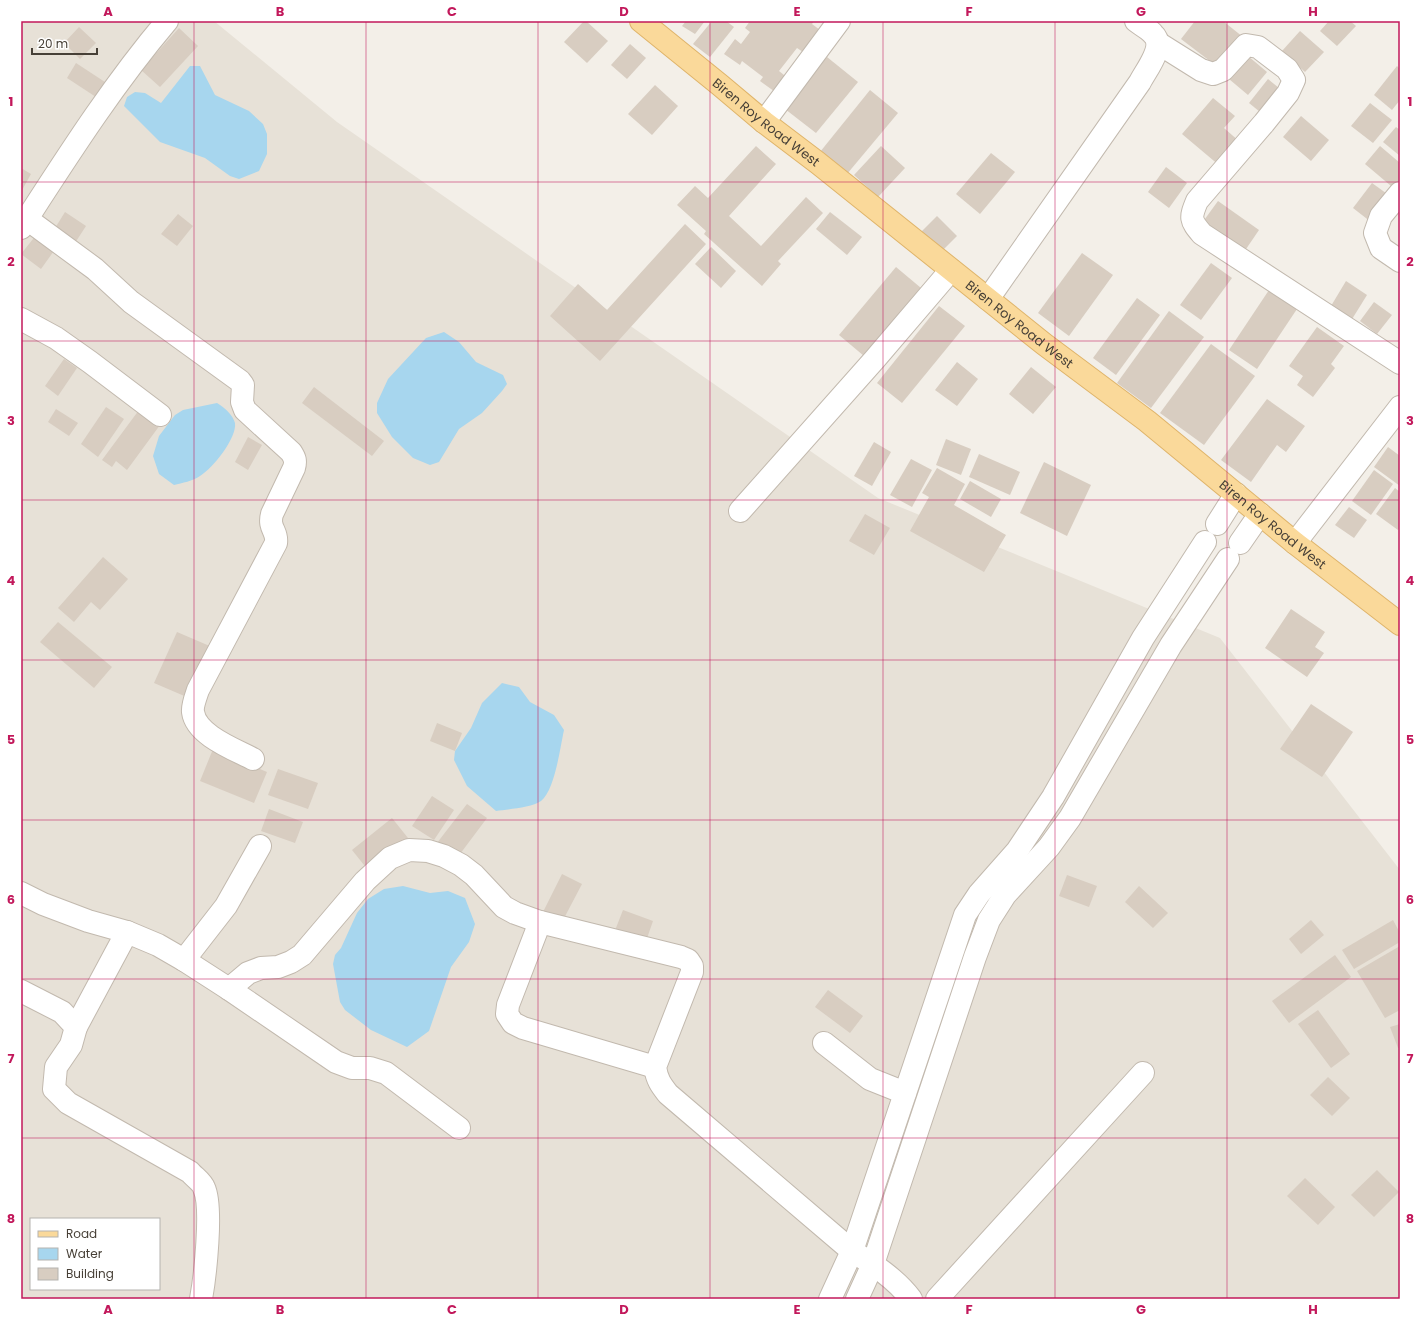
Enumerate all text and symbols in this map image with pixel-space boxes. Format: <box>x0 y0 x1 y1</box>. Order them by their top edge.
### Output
text: A <box>103 2 113 21</box>
text: B <box>276 2 285 21</box>
text: C <box>447 2 457 21</box>
text: D <box>619 2 629 21</box>
text: E <box>793 2 801 21</box>
text: F <box>965 2 973 21</box>
text: G <box>1136 2 1146 21</box>
text: H <box>1308 2 1318 21</box>
scale bar <box>32 30 97 56</box>
text: 20 m <box>38 35 68 52</box>
street label: Biren Roy Road West <box>708 74 824 171</box>
text: 1 <box>9 92 13 111</box>
text: 1 <box>1408 92 1412 111</box>
text: 2 <box>7 252 15 271</box>
text: 2 <box>1406 252 1414 271</box>
street label: Biren Roy Road West <box>961 276 1077 373</box>
text: 3 <box>7 411 15 430</box>
text: 3 <box>1406 411 1414 430</box>
street label: Biren Roy Road West <box>1215 476 1330 574</box>
text: 4 <box>7 571 16 590</box>
text: 4 <box>1406 571 1415 590</box>
text: 5 <box>7 730 15 749</box>
text: 5 <box>1406 730 1414 749</box>
text: 6 <box>7 890 15 909</box>
text: 6 <box>1406 890 1414 909</box>
text: 7 <box>8 1049 15 1068</box>
text: 7 <box>1407 1049 1414 1068</box>
text: 8 <box>7 1209 15 1228</box>
text: 8 <box>1406 1209 1414 1228</box>
legend <box>30 1218 160 1290</box>
text: Road <box>66 1225 97 1242</box>
text: Water <box>66 1245 103 1262</box>
text: Building <box>66 1265 114 1282</box>
text: A <box>103 1300 113 1319</box>
text: B <box>276 1300 285 1319</box>
text: C <box>447 1300 457 1319</box>
text: D <box>619 1300 629 1319</box>
text: E <box>793 1300 801 1319</box>
text: F <box>965 1300 973 1319</box>
text: G <box>1136 1300 1146 1319</box>
text: H <box>1308 1300 1318 1319</box>

